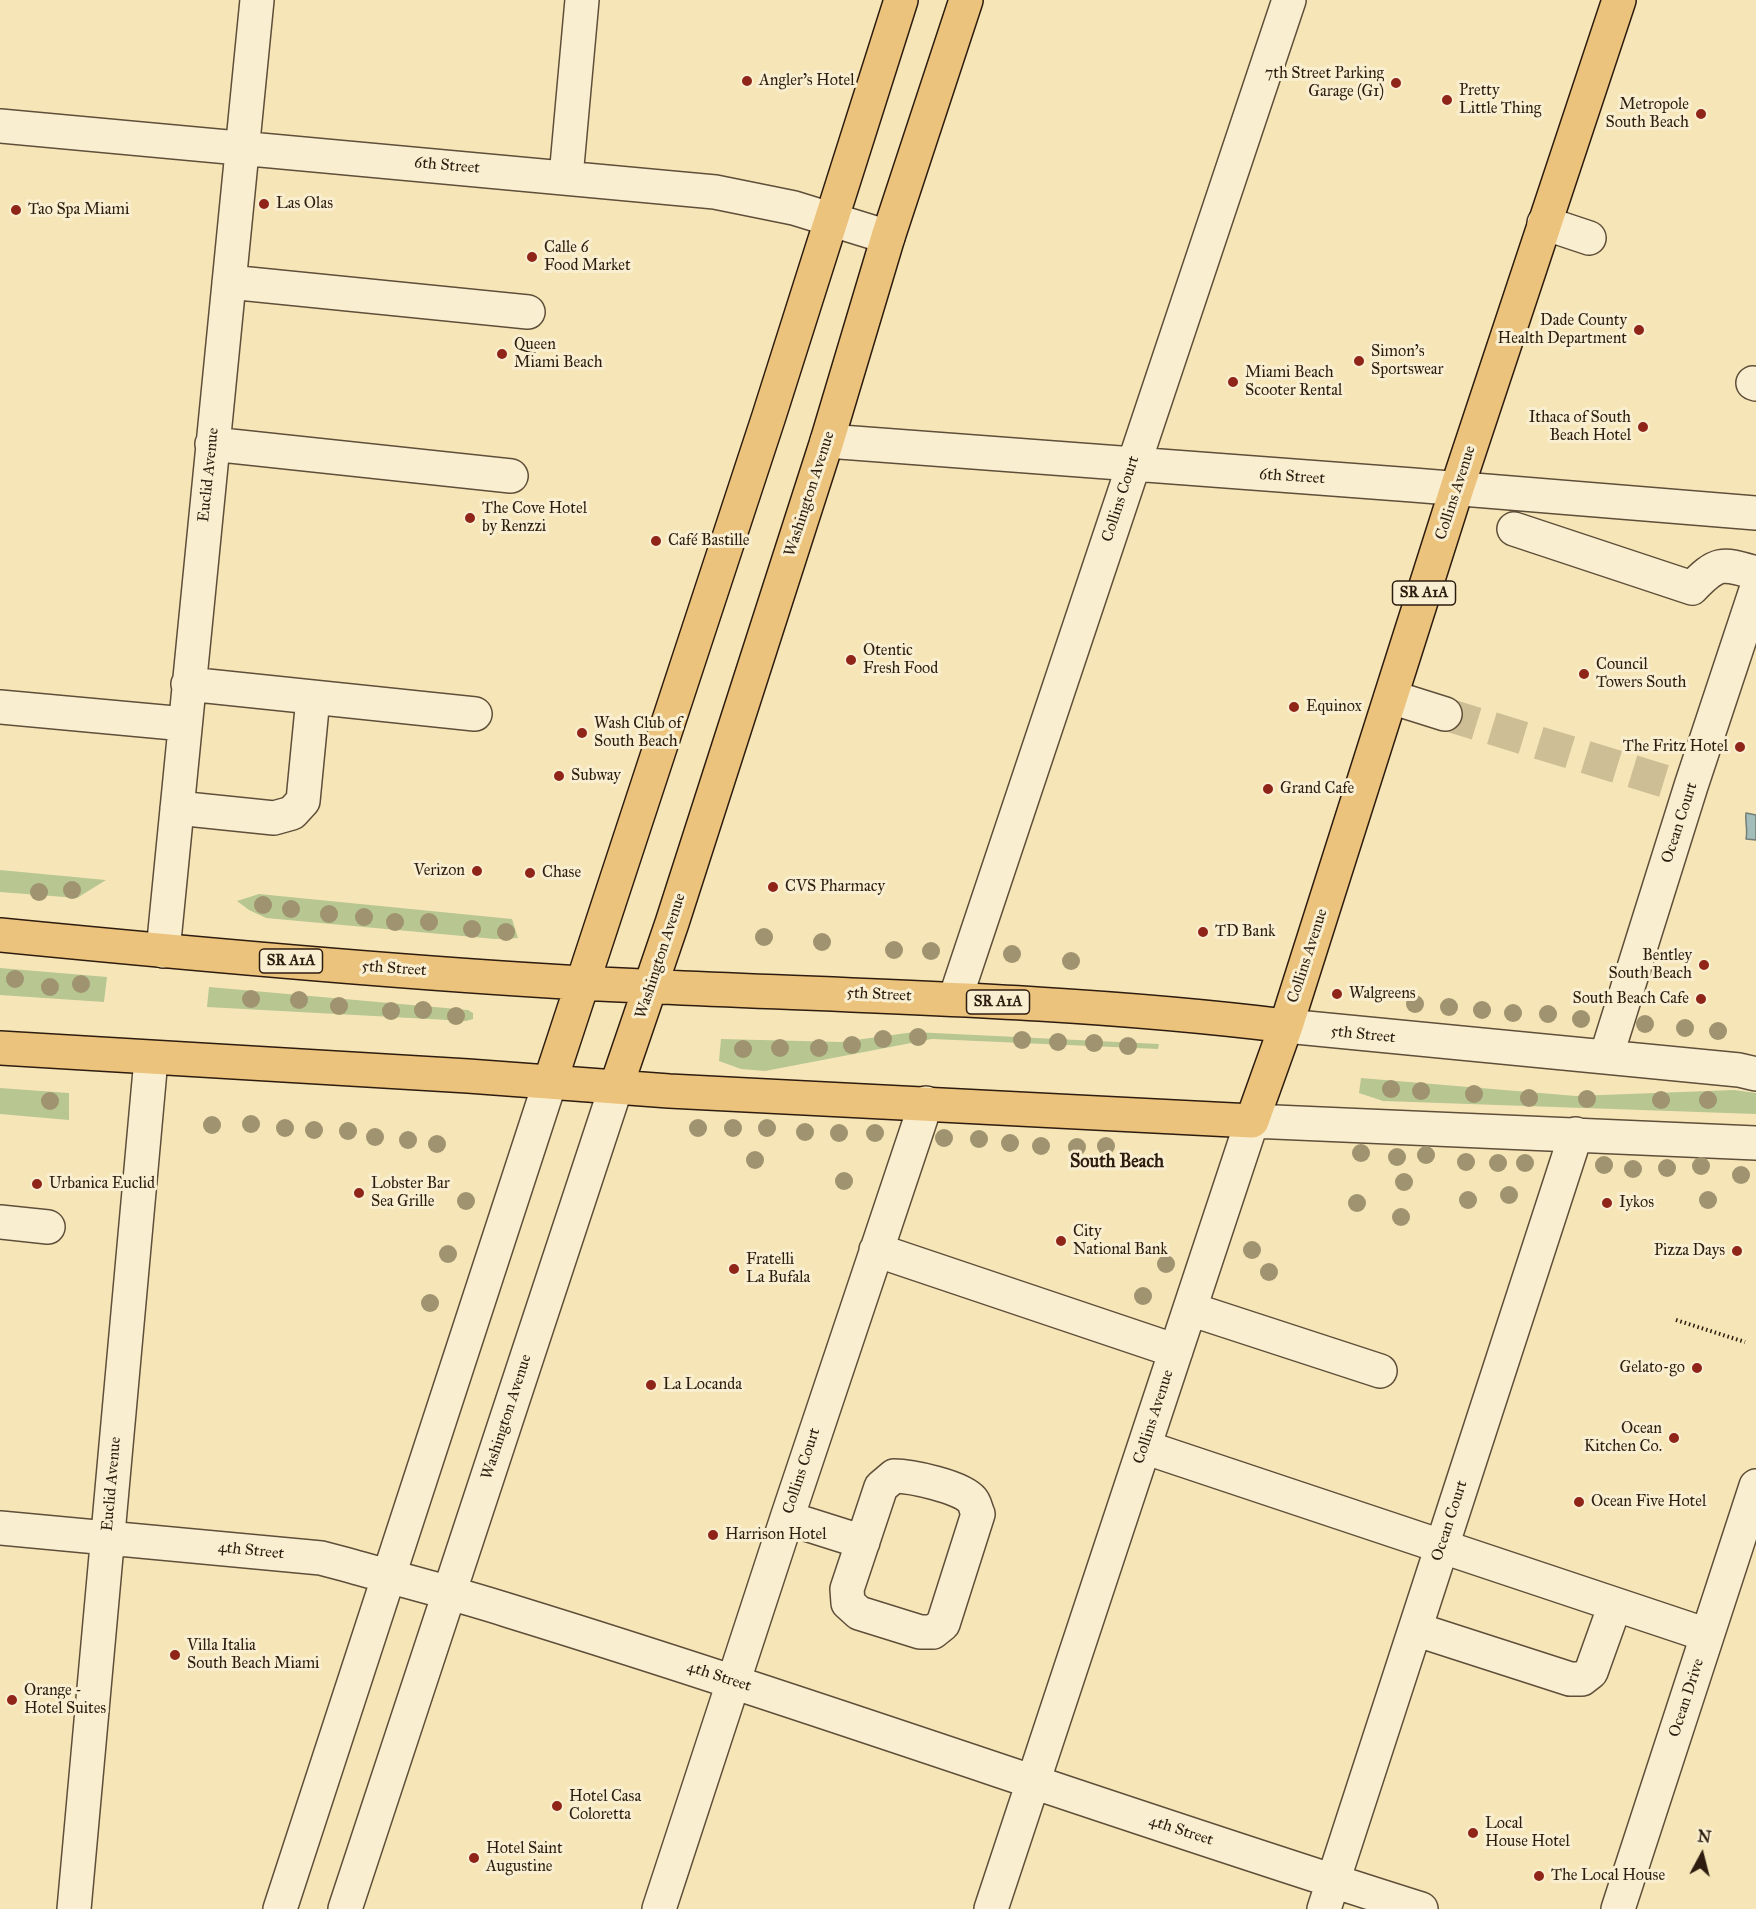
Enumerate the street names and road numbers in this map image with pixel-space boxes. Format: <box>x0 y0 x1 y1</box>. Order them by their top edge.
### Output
street label: 6th Street <box>413 154 481 178</box>
street label: Euclid Avenue <box>194 427 224 523</box>
street label: Washington Avenue <box>781 429 839 559</box>
street label: Collins Avenue <box>1432 443 1480 543</box>
street label: Collins Court <box>1098 454 1144 544</box>
street label: 6th Street <box>1258 465 1326 489</box>
road number: SR A1A <box>1392 581 1456 605</box>
street label: Ocean Court <box>1658 780 1702 866</box>
street label: Washington Avenue <box>632 891 690 1021</box>
street label: Collins Avenue <box>1284 906 1332 1006</box>
road number: SR A1A <box>260 949 322 973</box>
street label: 5th Street <box>361 957 427 981</box>
street label: 5th Street <box>846 984 912 1006</box>
road number: SR A1A <box>966 990 1030 1014</box>
street label: 5th Street <box>1330 1022 1396 1048</box>
street label: Washington Avenue <box>478 1352 536 1482</box>
street label: Collins Avenue <box>1130 1367 1178 1467</box>
street label: Collins Court <box>779 1426 825 1516</box>
street label: Euclid Avenue <box>98 1436 126 1532</box>
street label: Ocean Court <box>1428 1478 1472 1564</box>
street label: 4th Street <box>217 1538 285 1564</box>
street label: Ocean Drive <box>1665 1656 1709 1740</box>
street label: 4th Street <box>684 1658 754 1696</box>
street label: 4th Street <box>1146 1812 1216 1850</box>

